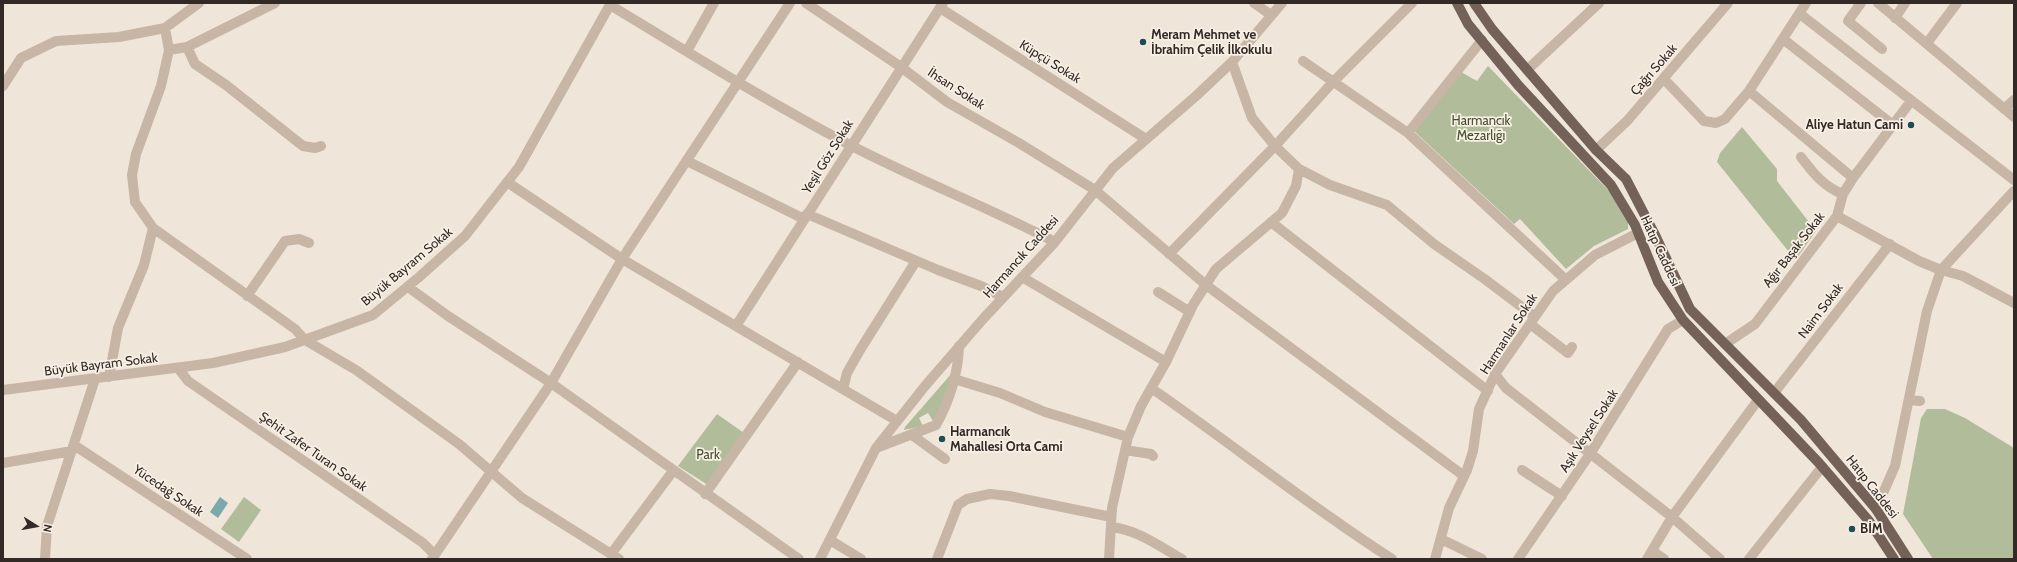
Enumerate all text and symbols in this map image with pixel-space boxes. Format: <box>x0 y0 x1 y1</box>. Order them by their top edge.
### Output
place label: Meram Mehmet ve İbrahim Çelik İlkokulu <box>1151 27 1272 58</box>
street label: Küpçü Sokak <box>1016 37 1084 87</box>
marker: Meram Mehmet ve İbrahim Çelik İlkokulu <box>1138 37 1148 47</box>
street label: Çağrı Sokak <box>1627 41 1681 99</box>
street label: İhsan Sokak <box>925 65 987 113</box>
park label: Harmancık Mezarlığı <box>1452 113 1510 144</box>
street label: Yeşil Göz Sokak <box>799 117 857 197</box>
place label: Aliye Hatun Cami <box>1806 117 1903 133</box>
marker: Aliye Hatun Cami <box>1906 120 1916 130</box>
street label: Ağır Başak Sokak <box>1760 209 1828 291</box>
street label: Harmancık Caddesi <box>980 213 1062 301</box>
street label: Hatıp Caddesi <box>1637 213 1683 289</box>
street label: Büyük Bayram Sokak <box>358 224 456 310</box>
street label: Naim Sokak <box>1795 280 1847 342</box>
street label: Harmanlar Sokak <box>1477 291 1541 377</box>
street label: Büyük Bayram Sokak <box>43 350 159 380</box>
street label: Aşık Veysel Sokak <box>1556 387 1622 475</box>
street label: Şehit Zafer Turan Sokak <box>256 409 370 495</box>
place label: Harmancık Mahallesi Orta Cami <box>950 424 1063 455</box>
marker: Harmancık Mahallesi Orta Cami <box>937 434 947 444</box>
park label: Park <box>696 447 720 463</box>
street label: Hatıp Caddesi <box>1842 452 1902 522</box>
street label: Yücedağ Sokak <box>130 462 206 520</box>
north arrow <box>16 506 56 546</box>
place label: BİM <box>1860 521 1883 537</box>
text: N <box>40 523 55 533</box>
marker: BİM <box>1847 524 1857 534</box>

